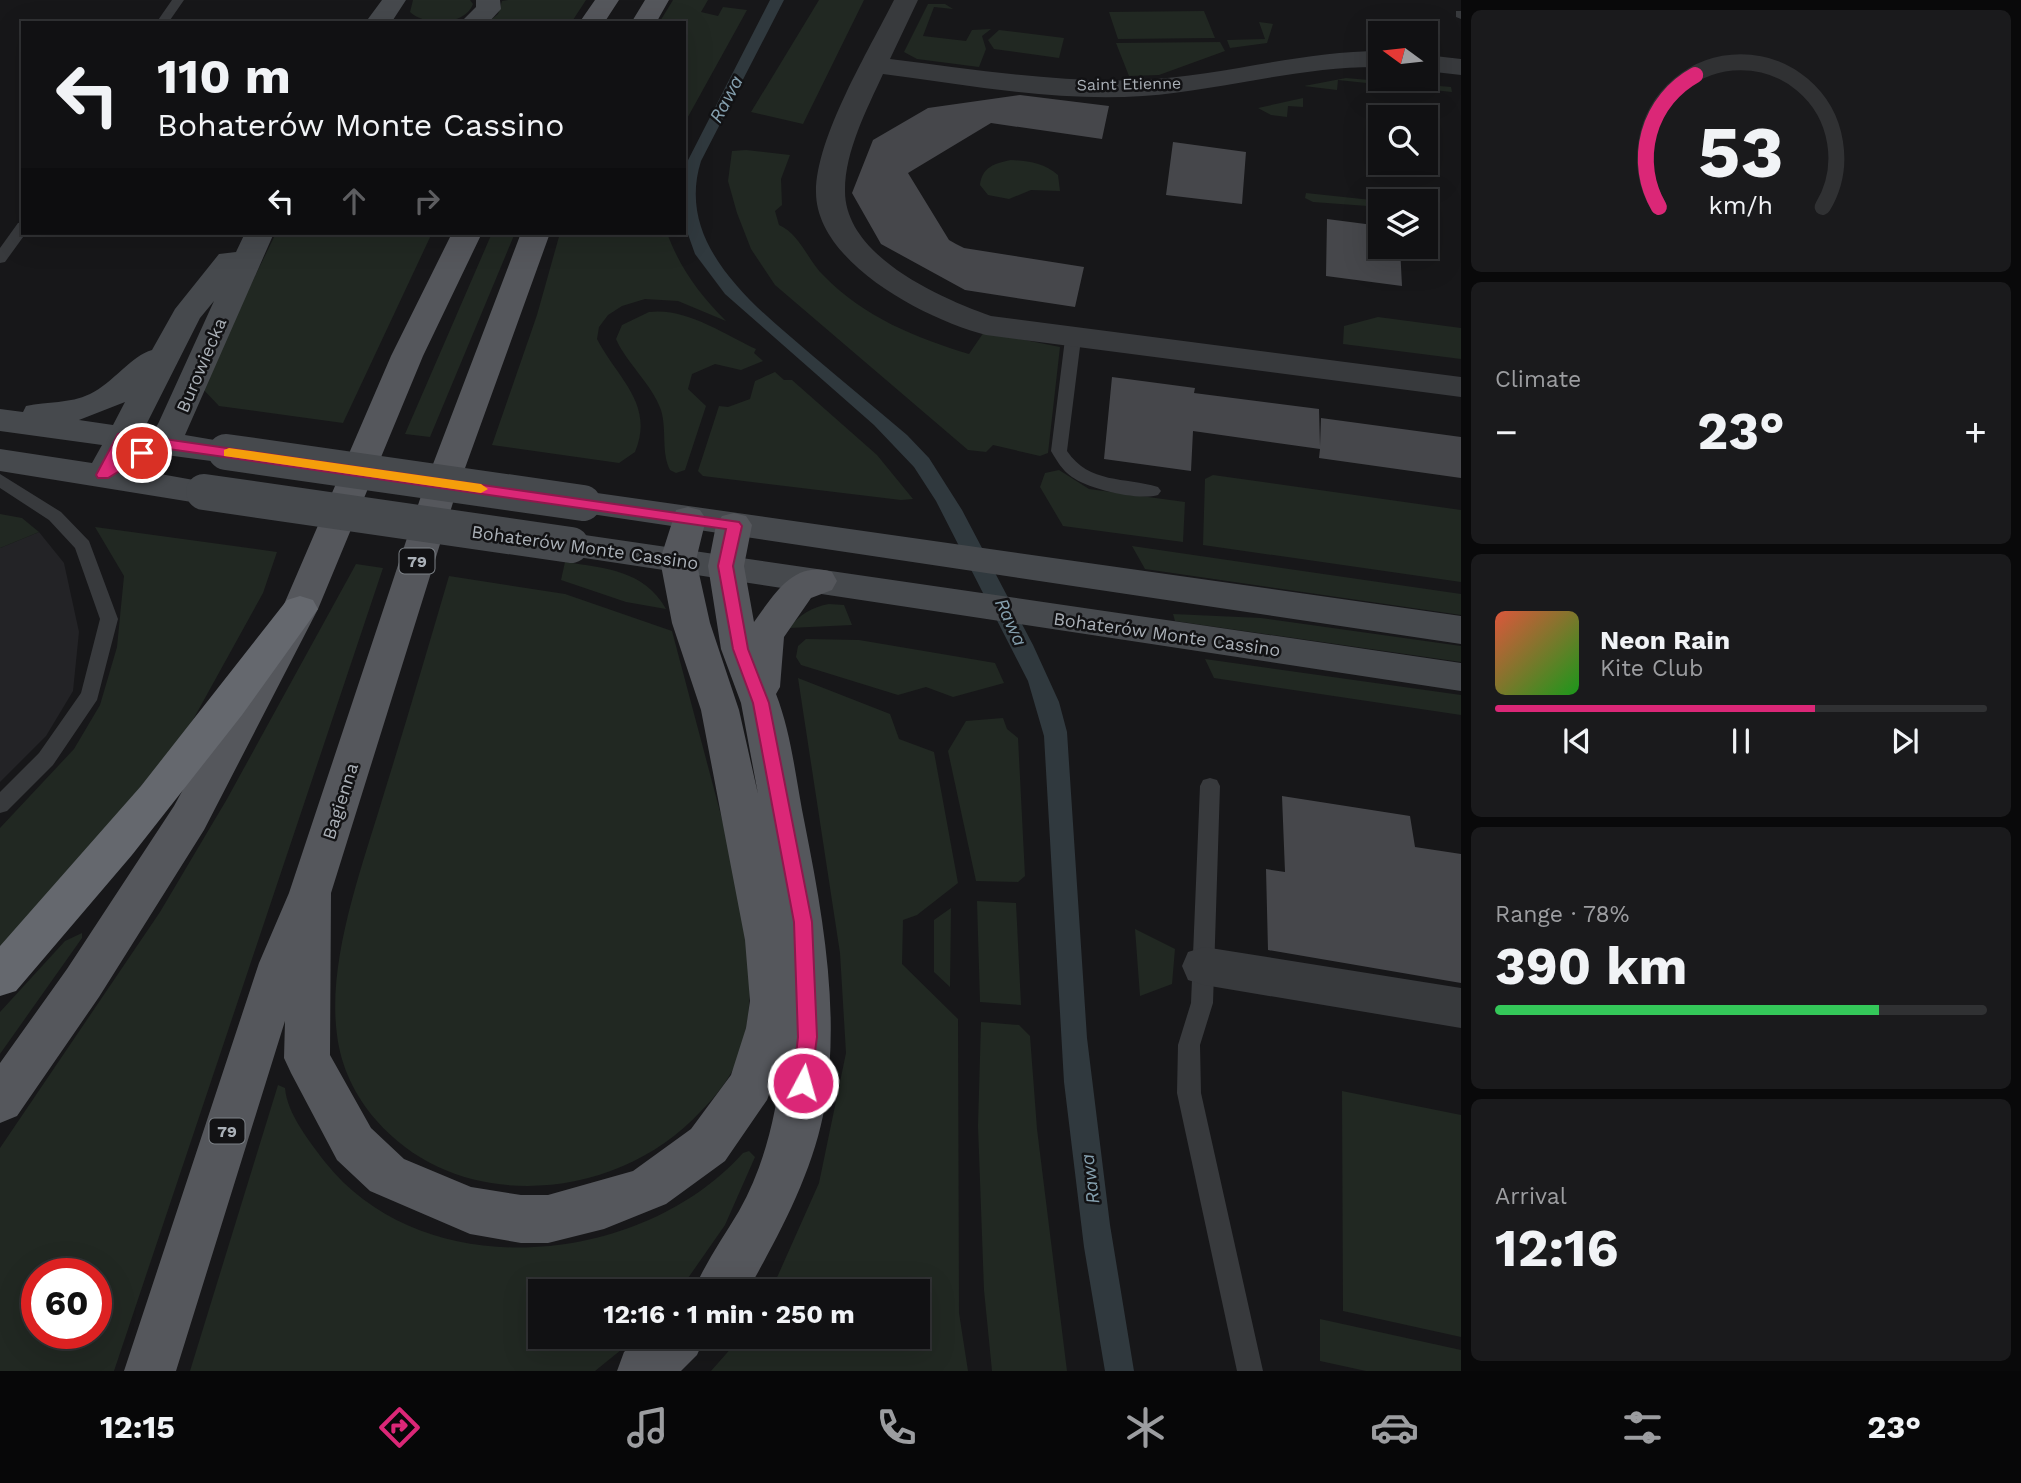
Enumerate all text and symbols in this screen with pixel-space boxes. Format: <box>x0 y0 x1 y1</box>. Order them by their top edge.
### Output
north arrow <box>1368 21 1438 91</box>
map controls <box>1368 21 1438 259</box>
text: 110 m <box>157 47 291 105</box>
icon: left <box>42 49 133 140</box>
water label: Rawa <box>704 71 748 127</box>
street label: Saint Etienne <box>1077 74 1181 94</box>
button: search <box>1368 105 1438 175</box>
text: Bohaterów Monte Cassino <box>157 106 564 144</box>
text: 53 <box>1698 109 1784 195</box>
icon: left <box>262 182 300 220</box>
icon: ahead <box>335 182 373 220</box>
icon: right <box>408 182 446 220</box>
button: layers <box>1368 189 1438 259</box>
text: km/h <box>1709 191 1773 220</box>
street label: Burowiecka <box>172 314 230 416</box>
text: Climate <box>1495 366 1581 393</box>
text: 23° <box>1697 401 1785 462</box>
text: − <box>1495 410 1518 454</box>
text: + <box>1964 410 1987 454</box>
pin <box>112 423 172 483</box>
icon: arrive <box>123 434 161 472</box>
street label: Bohaterów Monte Cassino <box>470 521 700 573</box>
road number: 79 <box>400 548 434 574</box>
water label: Rawa <box>990 594 1032 650</box>
street label: Bohaterów Monte Cassino <box>1052 608 1282 660</box>
text: Neon Rain <box>1600 625 1730 655</box>
text: Kite Club <box>1600 655 1703 682</box>
icon: previous <box>1558 722 1596 760</box>
icon: pause <box>1722 722 1760 760</box>
icon: next <box>1886 722 1924 760</box>
street label: Bagienna <box>318 760 362 842</box>
text: Range · 78% <box>1495 901 1629 928</box>
text: 390 km <box>1495 936 1688 997</box>
position arrow <box>766 1046 840 1120</box>
road number: 79 <box>210 1119 244 1144</box>
water label: Rawa <box>1075 1152 1104 1205</box>
text: Arrival <box>1495 1183 1567 1210</box>
text: 12:16 <box>1495 1218 1619 1279</box>
speed limit sign: 60 <box>21 1258 112 1349</box>
text: 12:16 · 1 min · 250 m <box>603 1299 855 1329</box>
icon: directions <box>375 1403 424 1452</box>
icon: music <box>623 1403 672 1452</box>
icon: phone <box>872 1403 921 1452</box>
icon: climate <box>1121 1403 1170 1452</box>
icon: car <box>1370 1403 1419 1452</box>
icon: filters <box>1618 1403 1667 1452</box>
text: 12:15 <box>100 1408 175 1446</box>
text: 23° <box>1867 1408 1921 1446</box>

